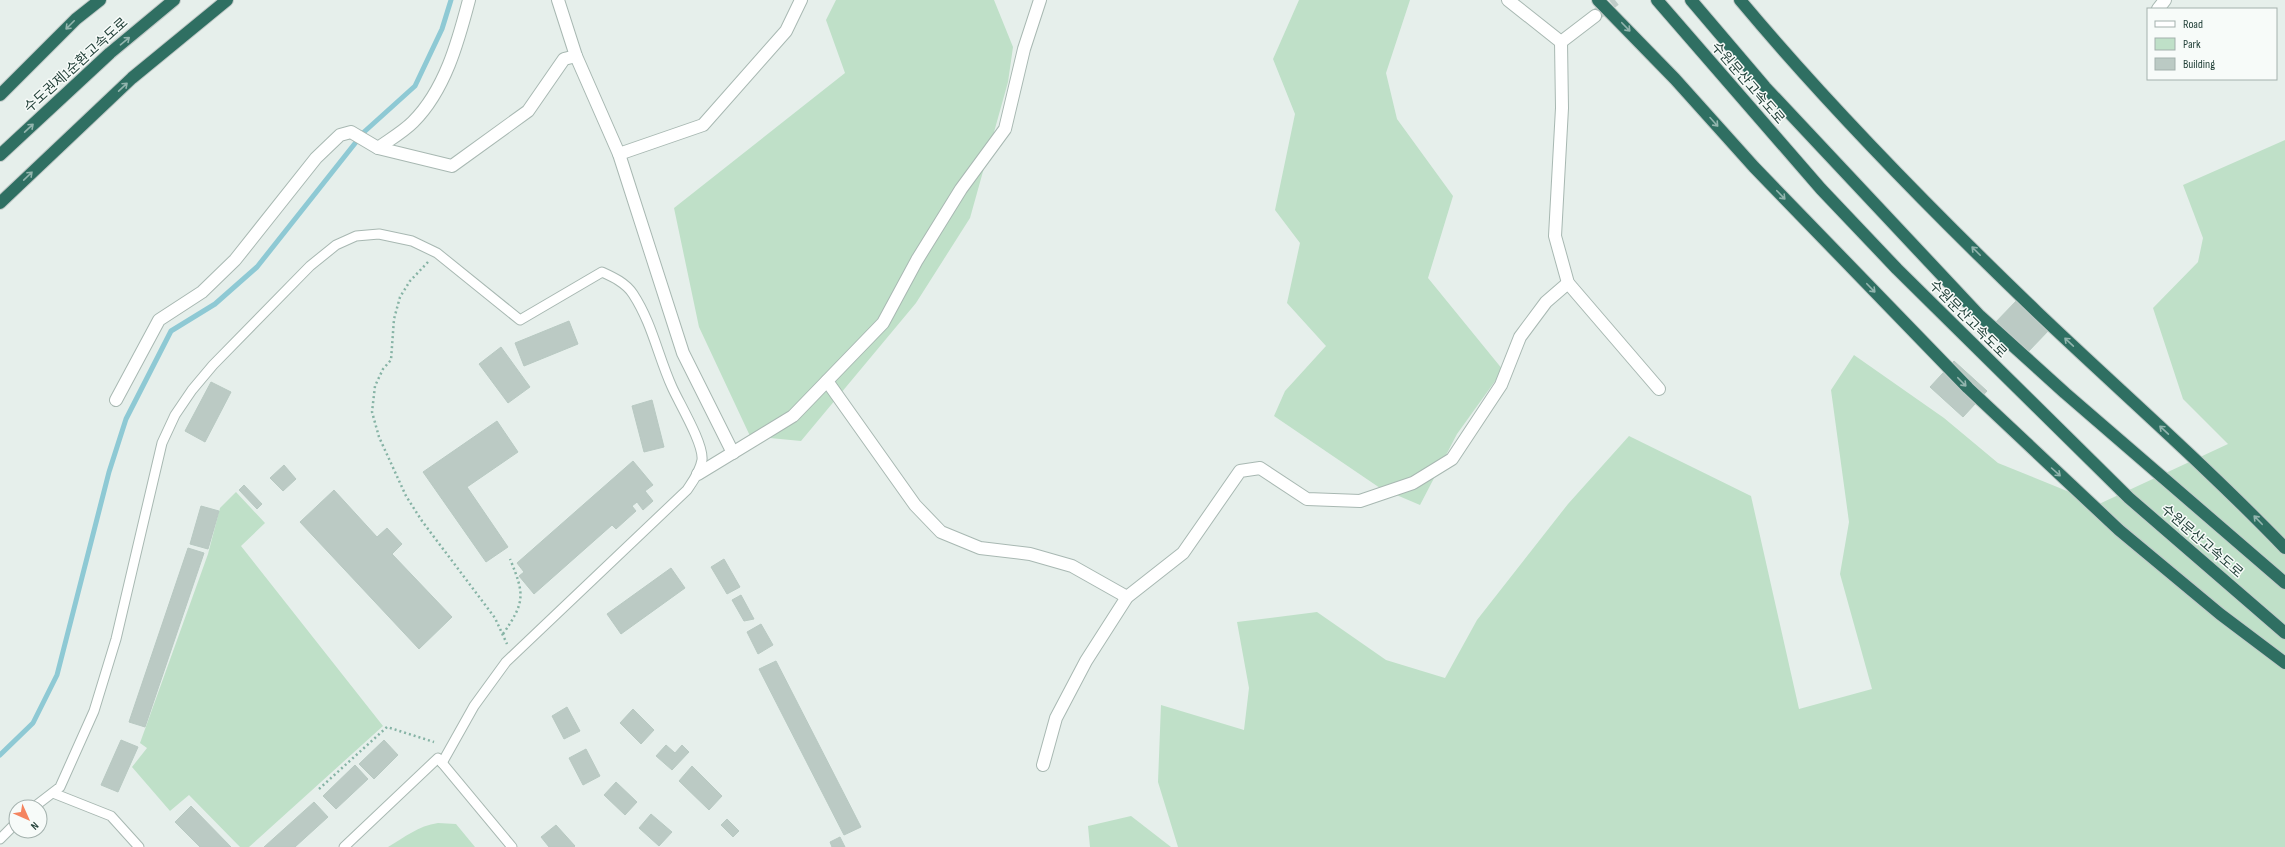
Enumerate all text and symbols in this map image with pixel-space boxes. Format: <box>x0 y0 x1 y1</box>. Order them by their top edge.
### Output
legend <box>2147 8 2277 80</box>
street label: 수도권제1순환고속도로 <box>21 14 131 116</box>
text: Road <box>2183 17 2203 32</box>
one-way arrow <box>65 20 75 30</box>
one-way arrow <box>1621 22 1631 32</box>
one-way arrow <box>119 36 130 45</box>
text: Park <box>2183 37 2201 52</box>
street label: 수원문산고속도로 <box>1708 39 1788 128</box>
text: Building <box>2183 57 2215 72</box>
one-way arrow <box>118 82 128 92</box>
one-way arrow <box>1710 117 1719 128</box>
one-way arrow <box>23 124 34 133</box>
one-way arrow <box>23 171 33 181</box>
one-way arrow <box>1776 190 1786 200</box>
one-way arrow <box>1971 246 1981 256</box>
street label: 수원문산고속도로 <box>1926 277 2011 362</box>
one-way arrow <box>1867 283 1876 293</box>
one-way arrow <box>2064 337 2074 346</box>
one-way arrow <box>1957 377 1967 387</box>
one-way arrow <box>2159 426 2169 435</box>
one-way arrow <box>2050 467 2060 476</box>
street label: 수원문산고속도로 <box>2158 501 2247 581</box>
one-way arrow <box>2253 515 2263 525</box>
north arrow <box>8 799 48 839</box>
text: N <box>28 819 41 832</box>

